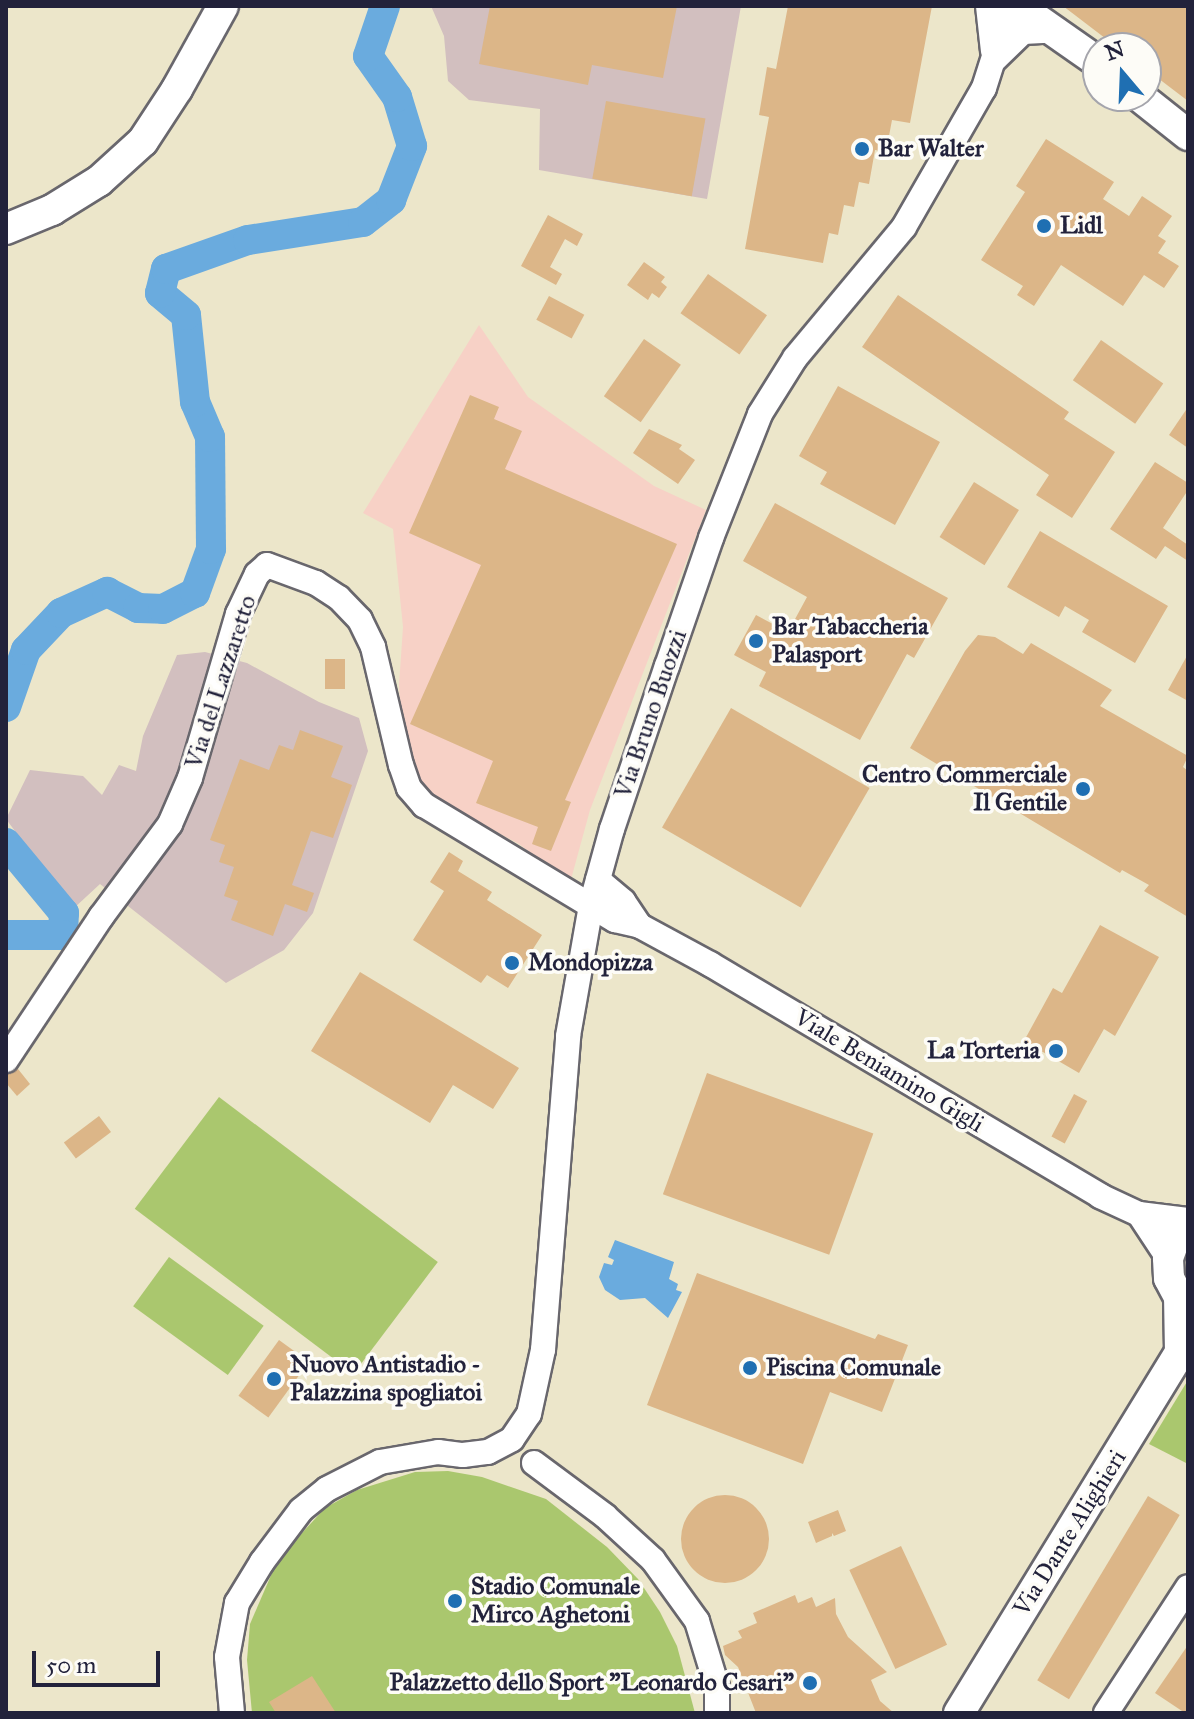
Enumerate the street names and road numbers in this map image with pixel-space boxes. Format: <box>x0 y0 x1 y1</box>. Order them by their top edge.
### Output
street label: Via del Lazzaretto <box>179 592 263 772</box>
street label: Via Bruno Buozzi <box>609 626 693 802</box>
street label: Viale Beniamino Gigli <box>789 1003 989 1139</box>
street label: Via Dante Alighieri <box>1007 1445 1133 1621</box>

